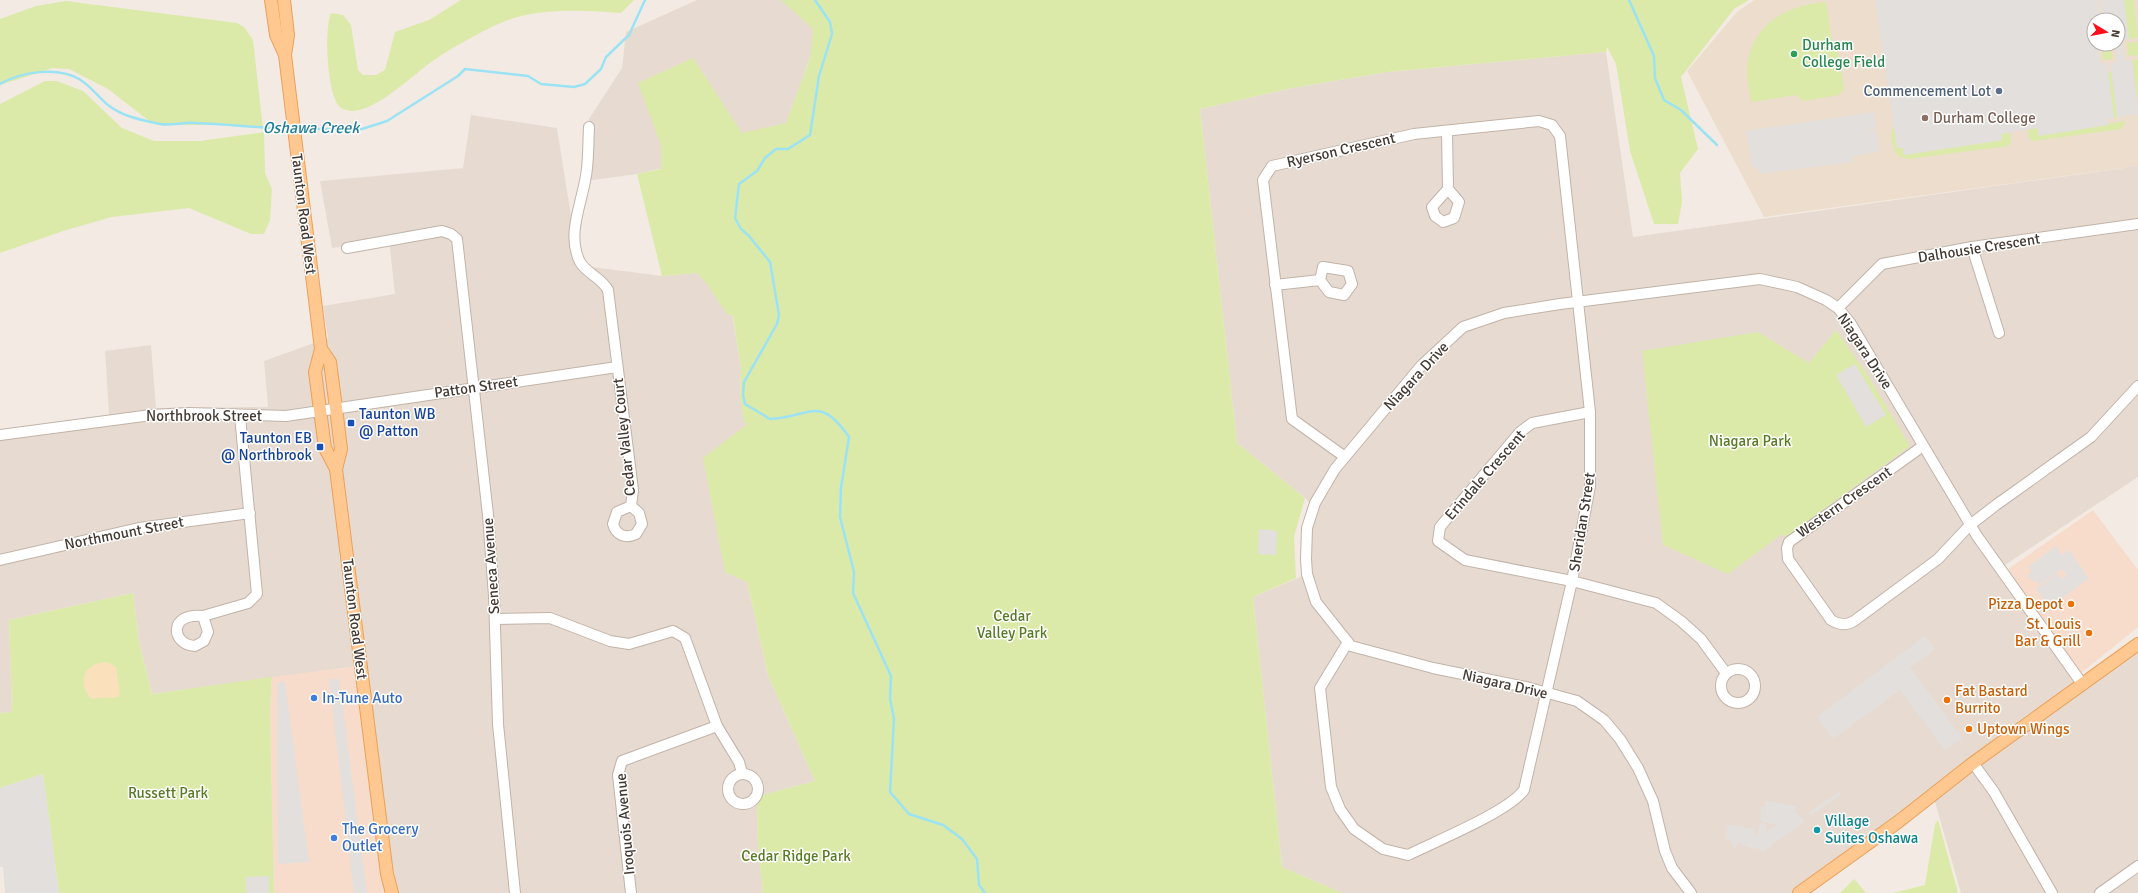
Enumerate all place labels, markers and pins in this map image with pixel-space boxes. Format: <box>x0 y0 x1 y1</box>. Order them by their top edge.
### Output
place label: Durham College Field <box>1802 36 1885 71</box>
marker: Durham College Field <box>1789 49 1799 59</box>
place label: Commencement Lot <box>1864 82 1991 100</box>
marker: Commencement Lot <box>1994 86 2004 96</box>
place label: Durham College <box>1933 109 2036 127</box>
marker: Durham College <box>1920 113 1930 123</box>
place label: Taunton WB @ Patton <box>359 405 436 440</box>
marker: Taunton WB @ Patton <box>346 418 356 428</box>
place label: Taunton EB @ Northbrook <box>221 429 312 464</box>
marker: Taunton EB @ Northbrook <box>315 442 325 452</box>
place label: Pizza Depot <box>1988 595 2063 613</box>
marker: Pizza Depot <box>2066 599 2076 609</box>
place label: St. Louis Bar & Grill <box>2015 615 2081 650</box>
marker: St. Louis Bar & Grill <box>2084 628 2094 638</box>
place label: Fat Bastard Burrito <box>1955 682 2028 717</box>
place label: In-Tune Auto <box>322 689 403 707</box>
marker: In-Tune Auto <box>309 693 319 703</box>
marker: Fat Bastard Burrito <box>1942 695 1952 705</box>
place label: Uptown Wings <box>1977 720 2070 738</box>
marker: Uptown Wings <box>1964 724 1974 734</box>
place label: Village Suites Oshawa <box>1825 812 1918 847</box>
place label: The Grocery Outlet <box>342 820 418 855</box>
marker: Village Suites Oshawa <box>1812 825 1822 835</box>
marker: The Grocery Outlet <box>329 833 339 843</box>

